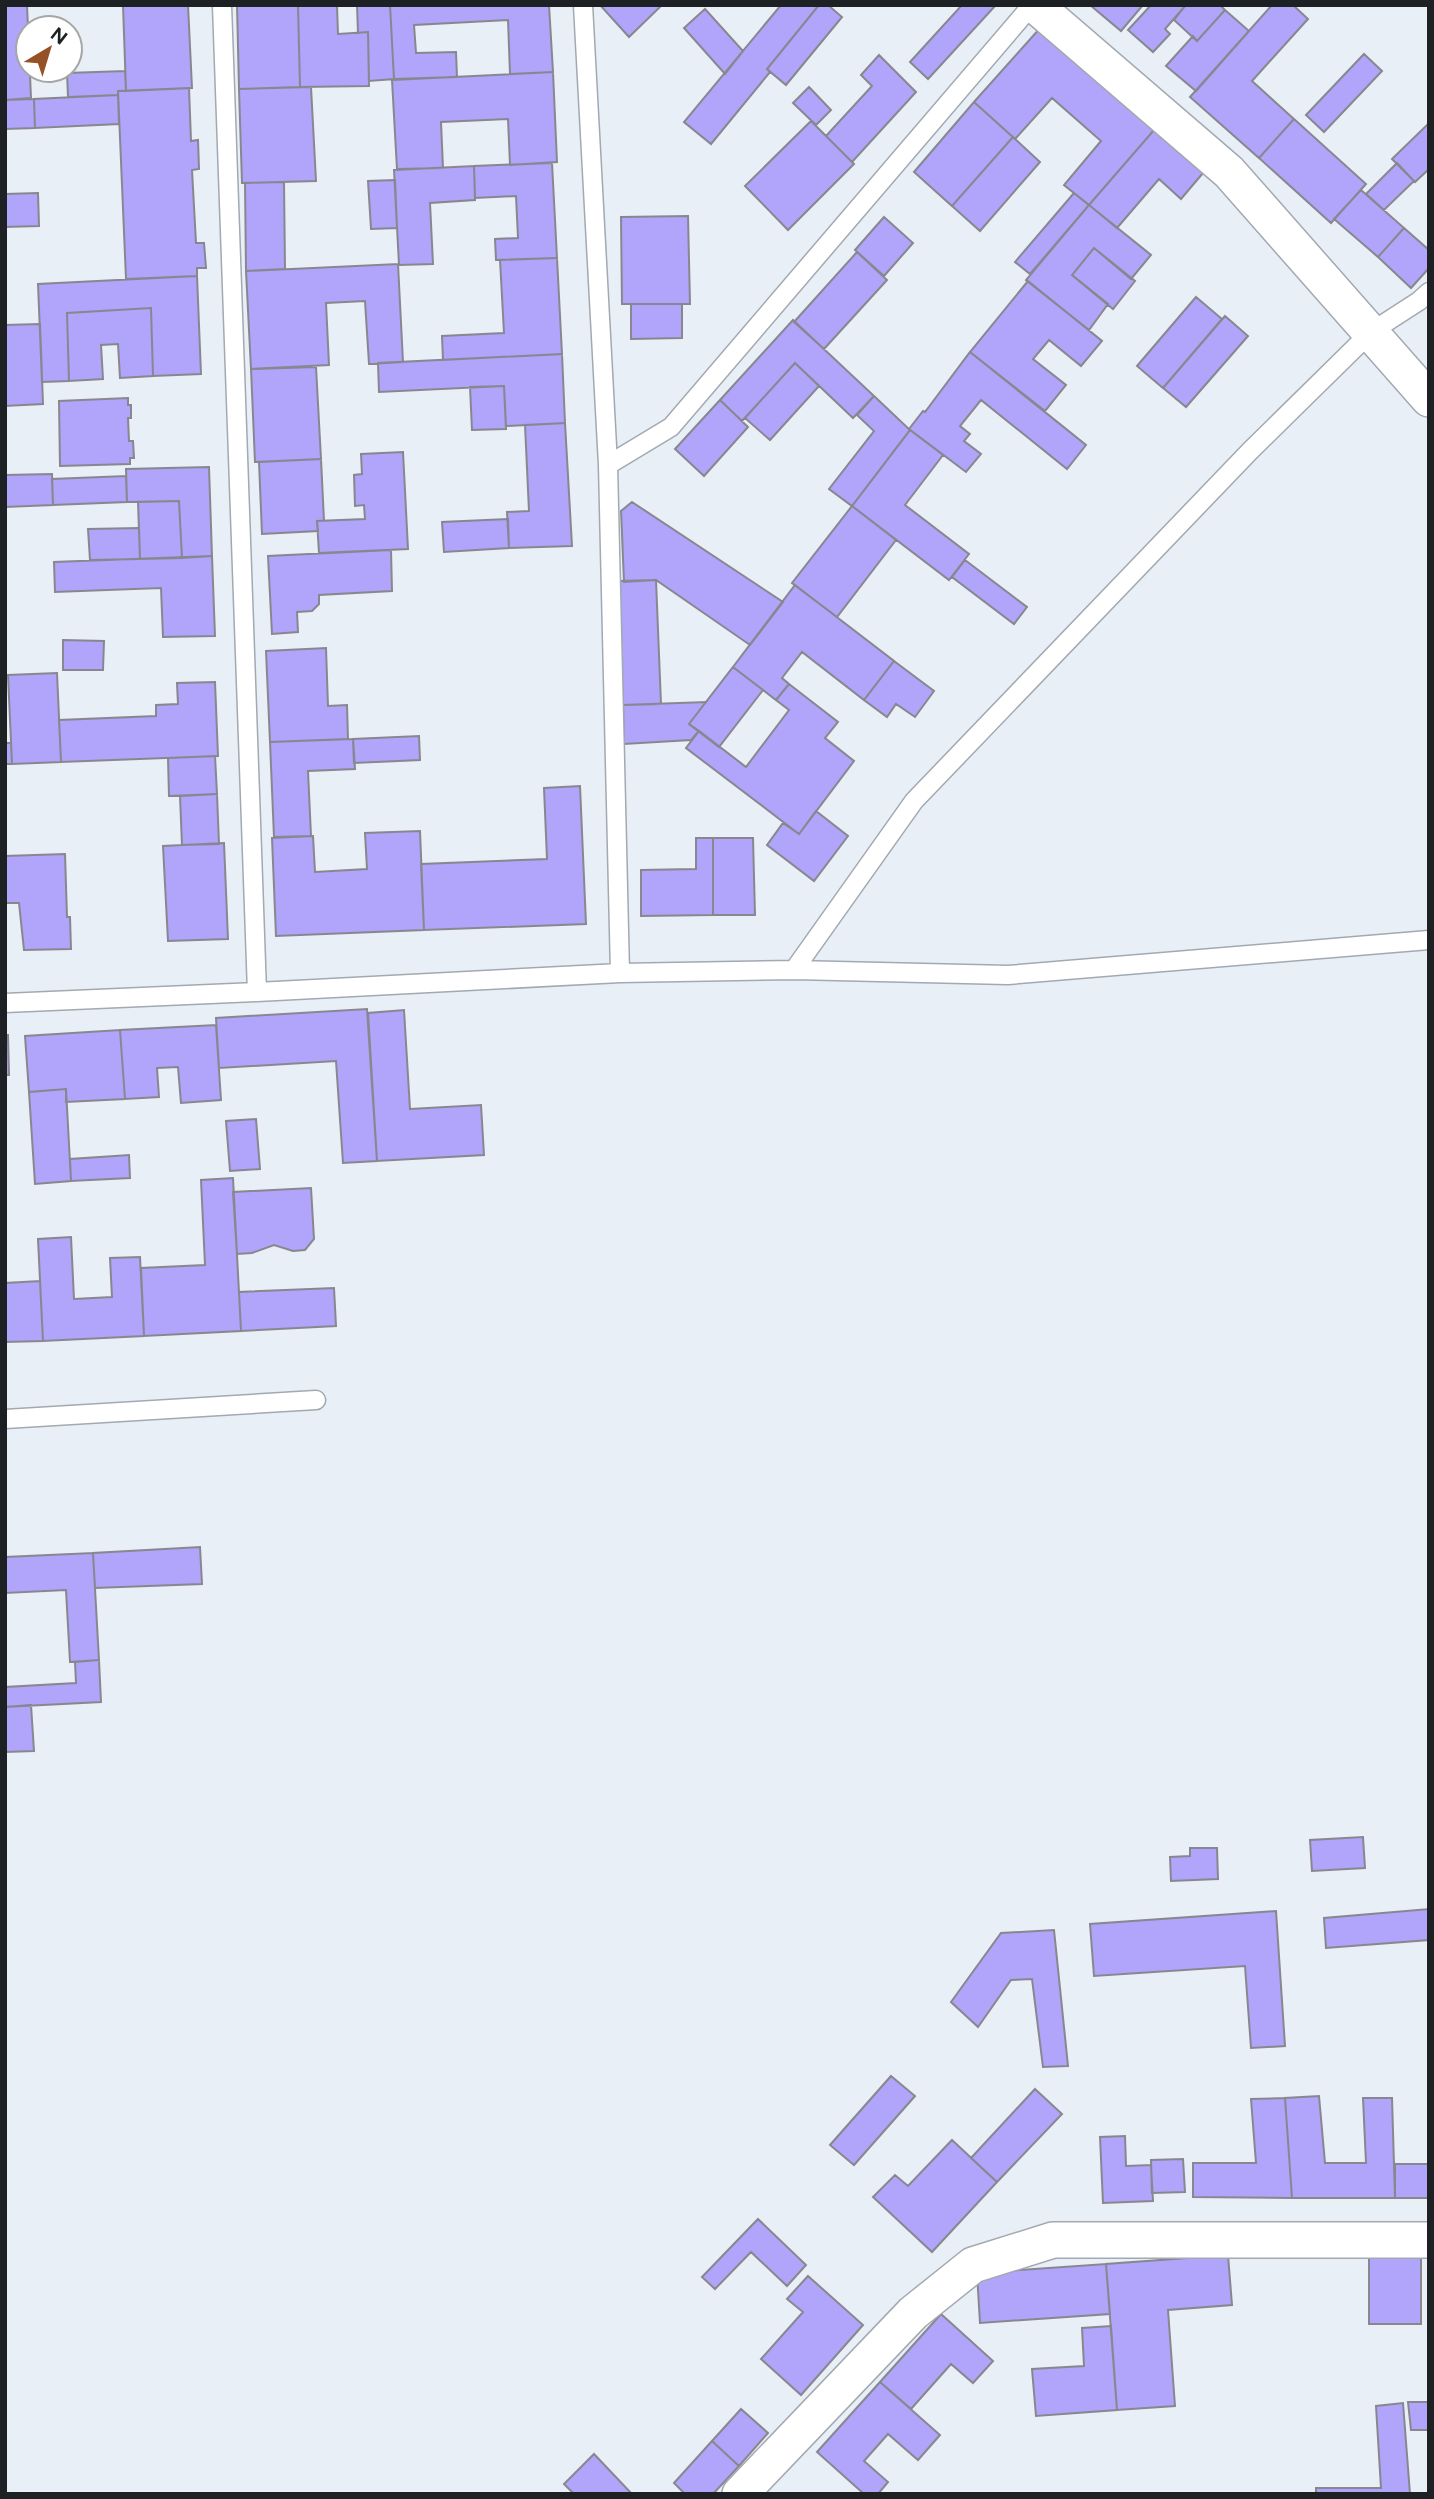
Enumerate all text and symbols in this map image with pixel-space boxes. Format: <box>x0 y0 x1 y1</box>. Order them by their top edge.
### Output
north arrow <box>14 14 84 84</box>
text: N <box>46 22 72 50</box>

